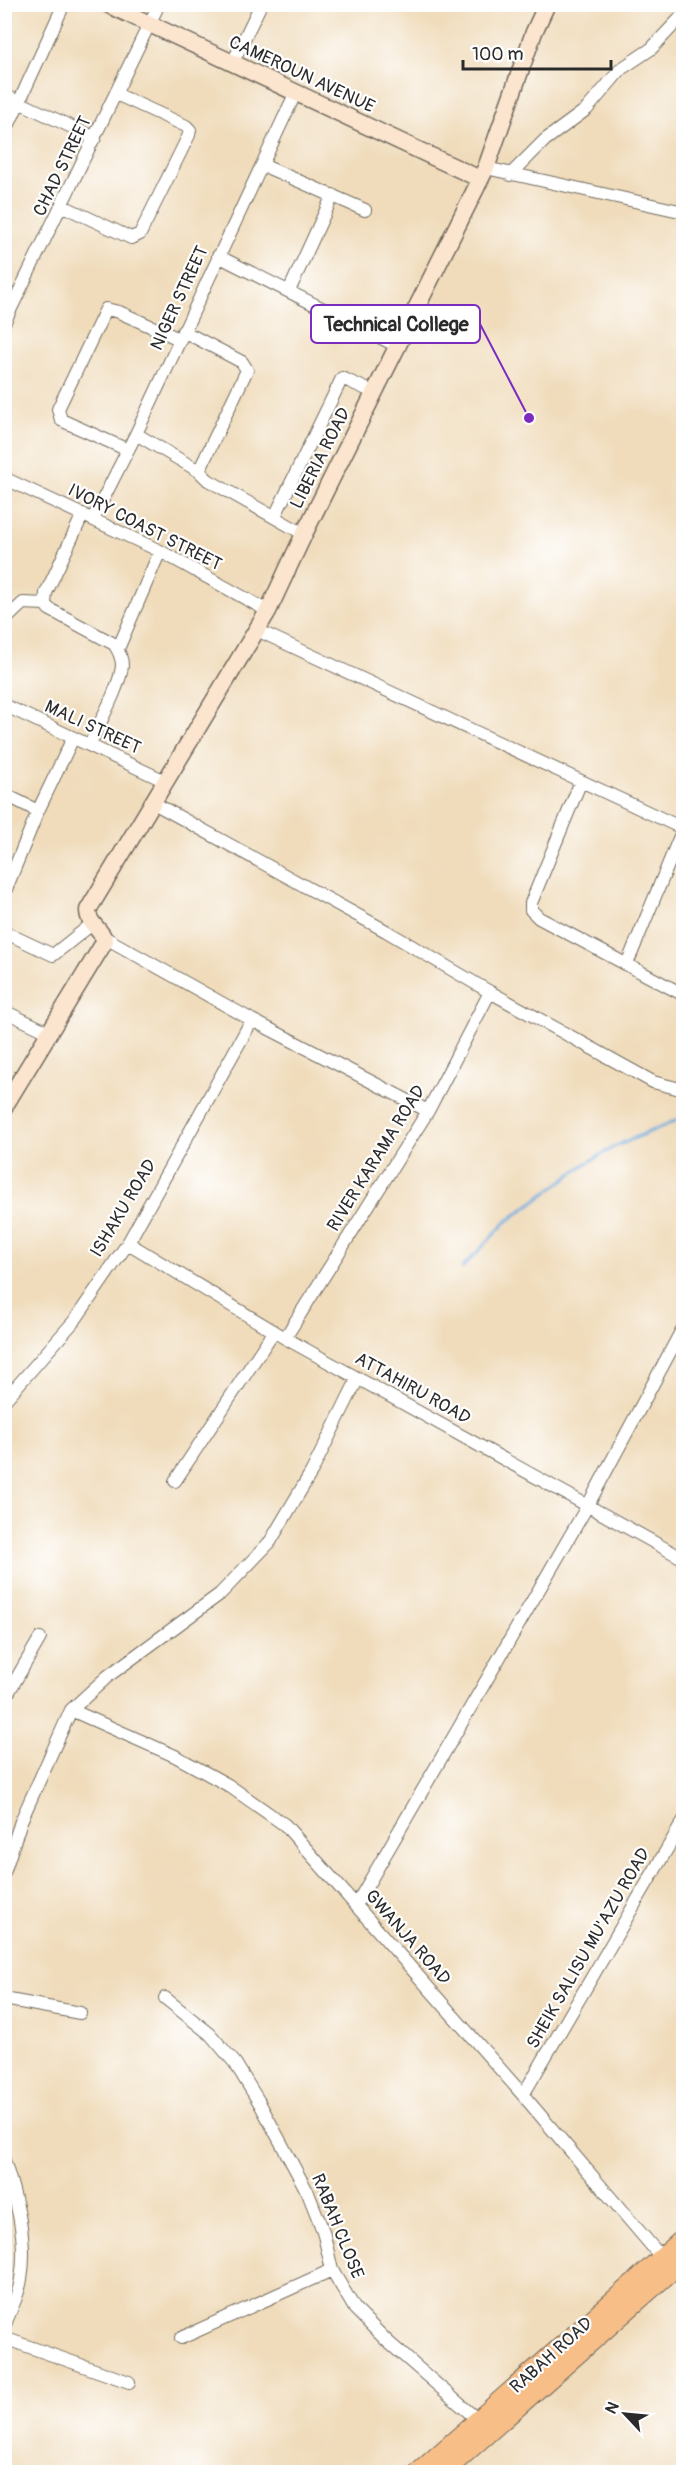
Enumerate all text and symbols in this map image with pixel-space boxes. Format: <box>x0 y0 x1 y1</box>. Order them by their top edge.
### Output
street label: CAMEROUN AVENUE <box>225 31 378 118</box>
scale bar <box>463 33 612 71</box>
text: 100 m <box>472 43 524 66</box>
street label: CHAD STREET <box>28 112 97 220</box>
street label: NIGER STREET <box>145 242 214 354</box>
callout: Technical College <box>311 305 480 343</box>
text: Technical College <box>322 312 470 337</box>
street label: LIBERIA ROAD <box>285 404 356 513</box>
street label: IVORY COAST STREET <box>64 479 226 576</box>
street label: MALI STREET <box>41 695 145 760</box>
street label: RIVER KARAMA ROAD <box>322 1081 431 1236</box>
street label: ISHAKU ROAD <box>85 1155 162 1261</box>
street label: ATTAHIRU ROAD <box>351 1347 475 1430</box>
street label: SHEIK SALISU MU'AZU ROAD <box>522 1844 655 2053</box>
street label: GWANJA ROAD <box>360 1885 455 1990</box>
street label: RABAH CLOSE <box>306 2170 369 2282</box>
street label: RABAH ROAD <box>505 2312 598 2399</box>
north arrow <box>595 2384 655 2444</box>
text: N <box>601 2398 624 2417</box>

